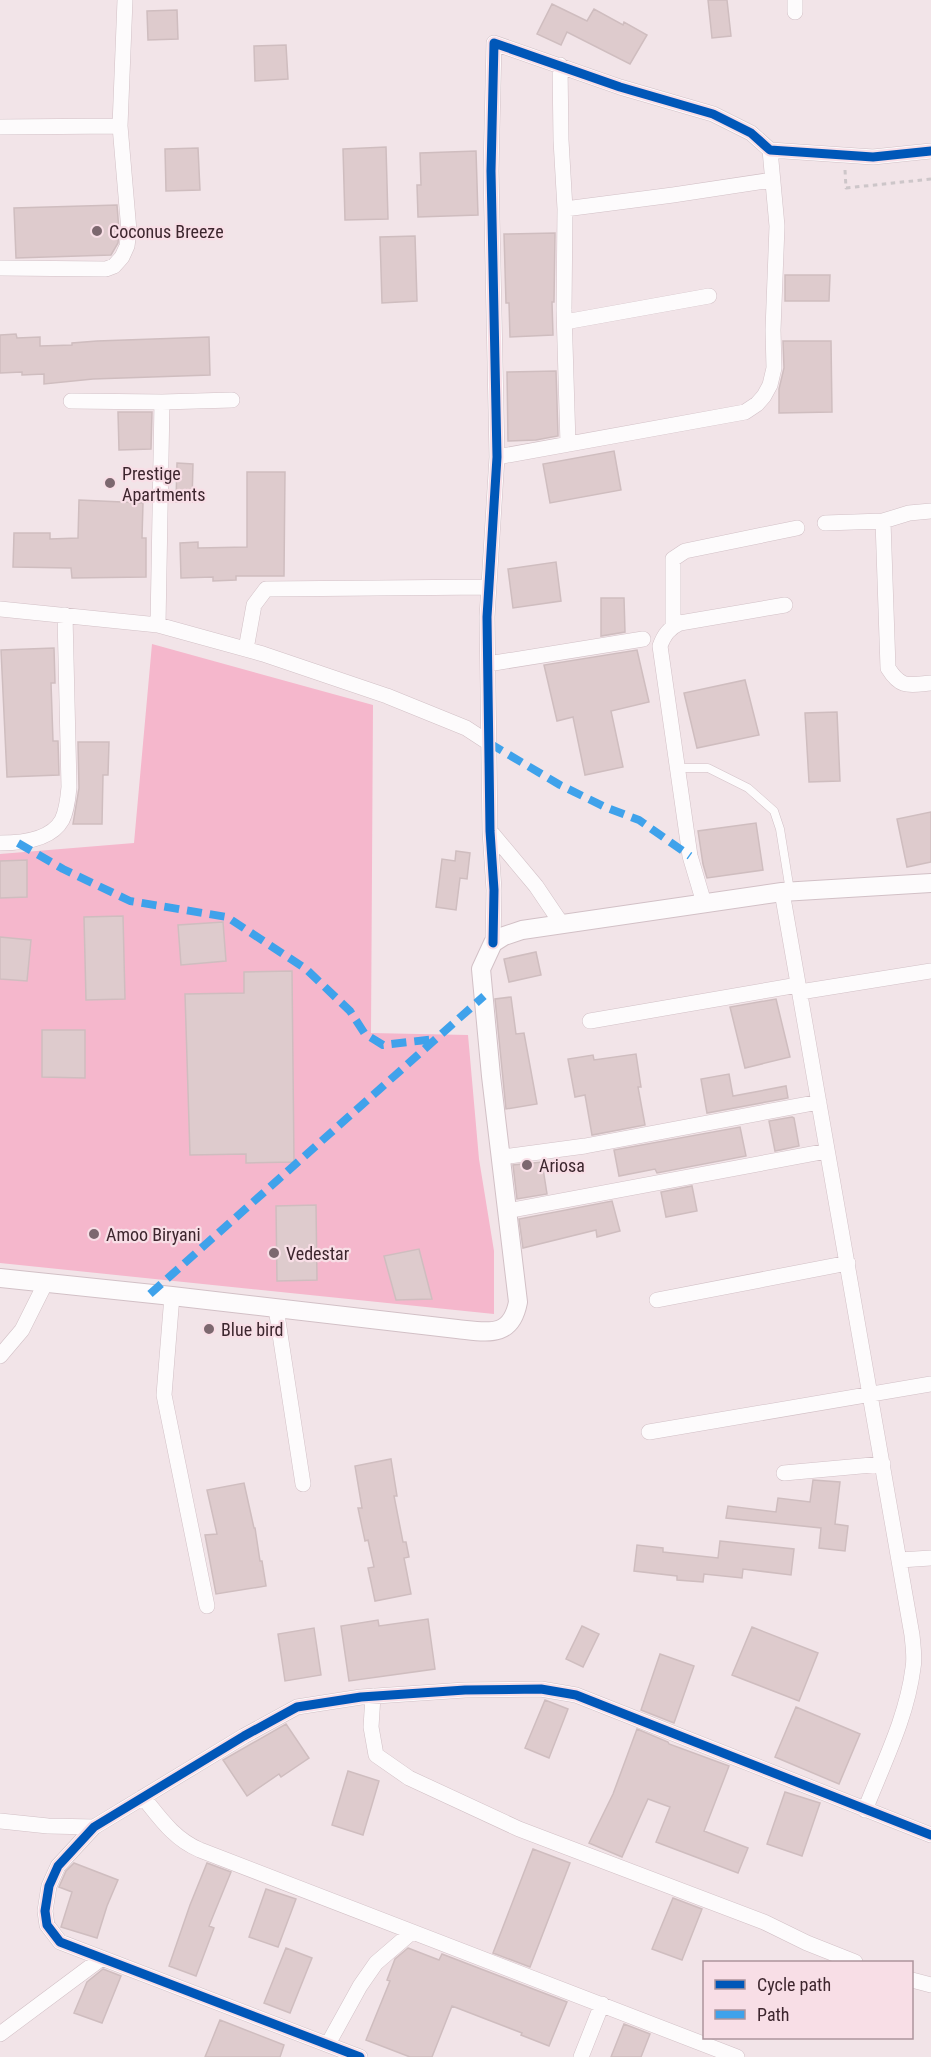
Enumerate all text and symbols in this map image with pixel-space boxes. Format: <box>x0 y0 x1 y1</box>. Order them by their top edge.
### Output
place label: Coconus Breeze <box>109 221 224 242</box>
marker: Coconus Breeze <box>90 224 104 238</box>
place label: Prestige Apartments <box>122 463 205 505</box>
marker: Prestige Apartments <box>103 476 117 490</box>
place label: Ariosa <box>539 1155 585 1176</box>
marker: Ariosa <box>520 1158 534 1172</box>
place label: Amoo Biryani <box>106 1224 201 1245</box>
marker: Amoo Biryani <box>87 1227 101 1241</box>
place label: Vedestar <box>286 1243 350 1264</box>
marker: Vedestar <box>267 1246 281 1260</box>
place label: Blue bird <box>221 1319 283 1340</box>
marker: Blue bird <box>202 1322 216 1336</box>
legend <box>703 1961 913 2039</box>
text: Cycle path <box>757 1974 831 1995</box>
text: Path <box>757 2004 790 2025</box>

